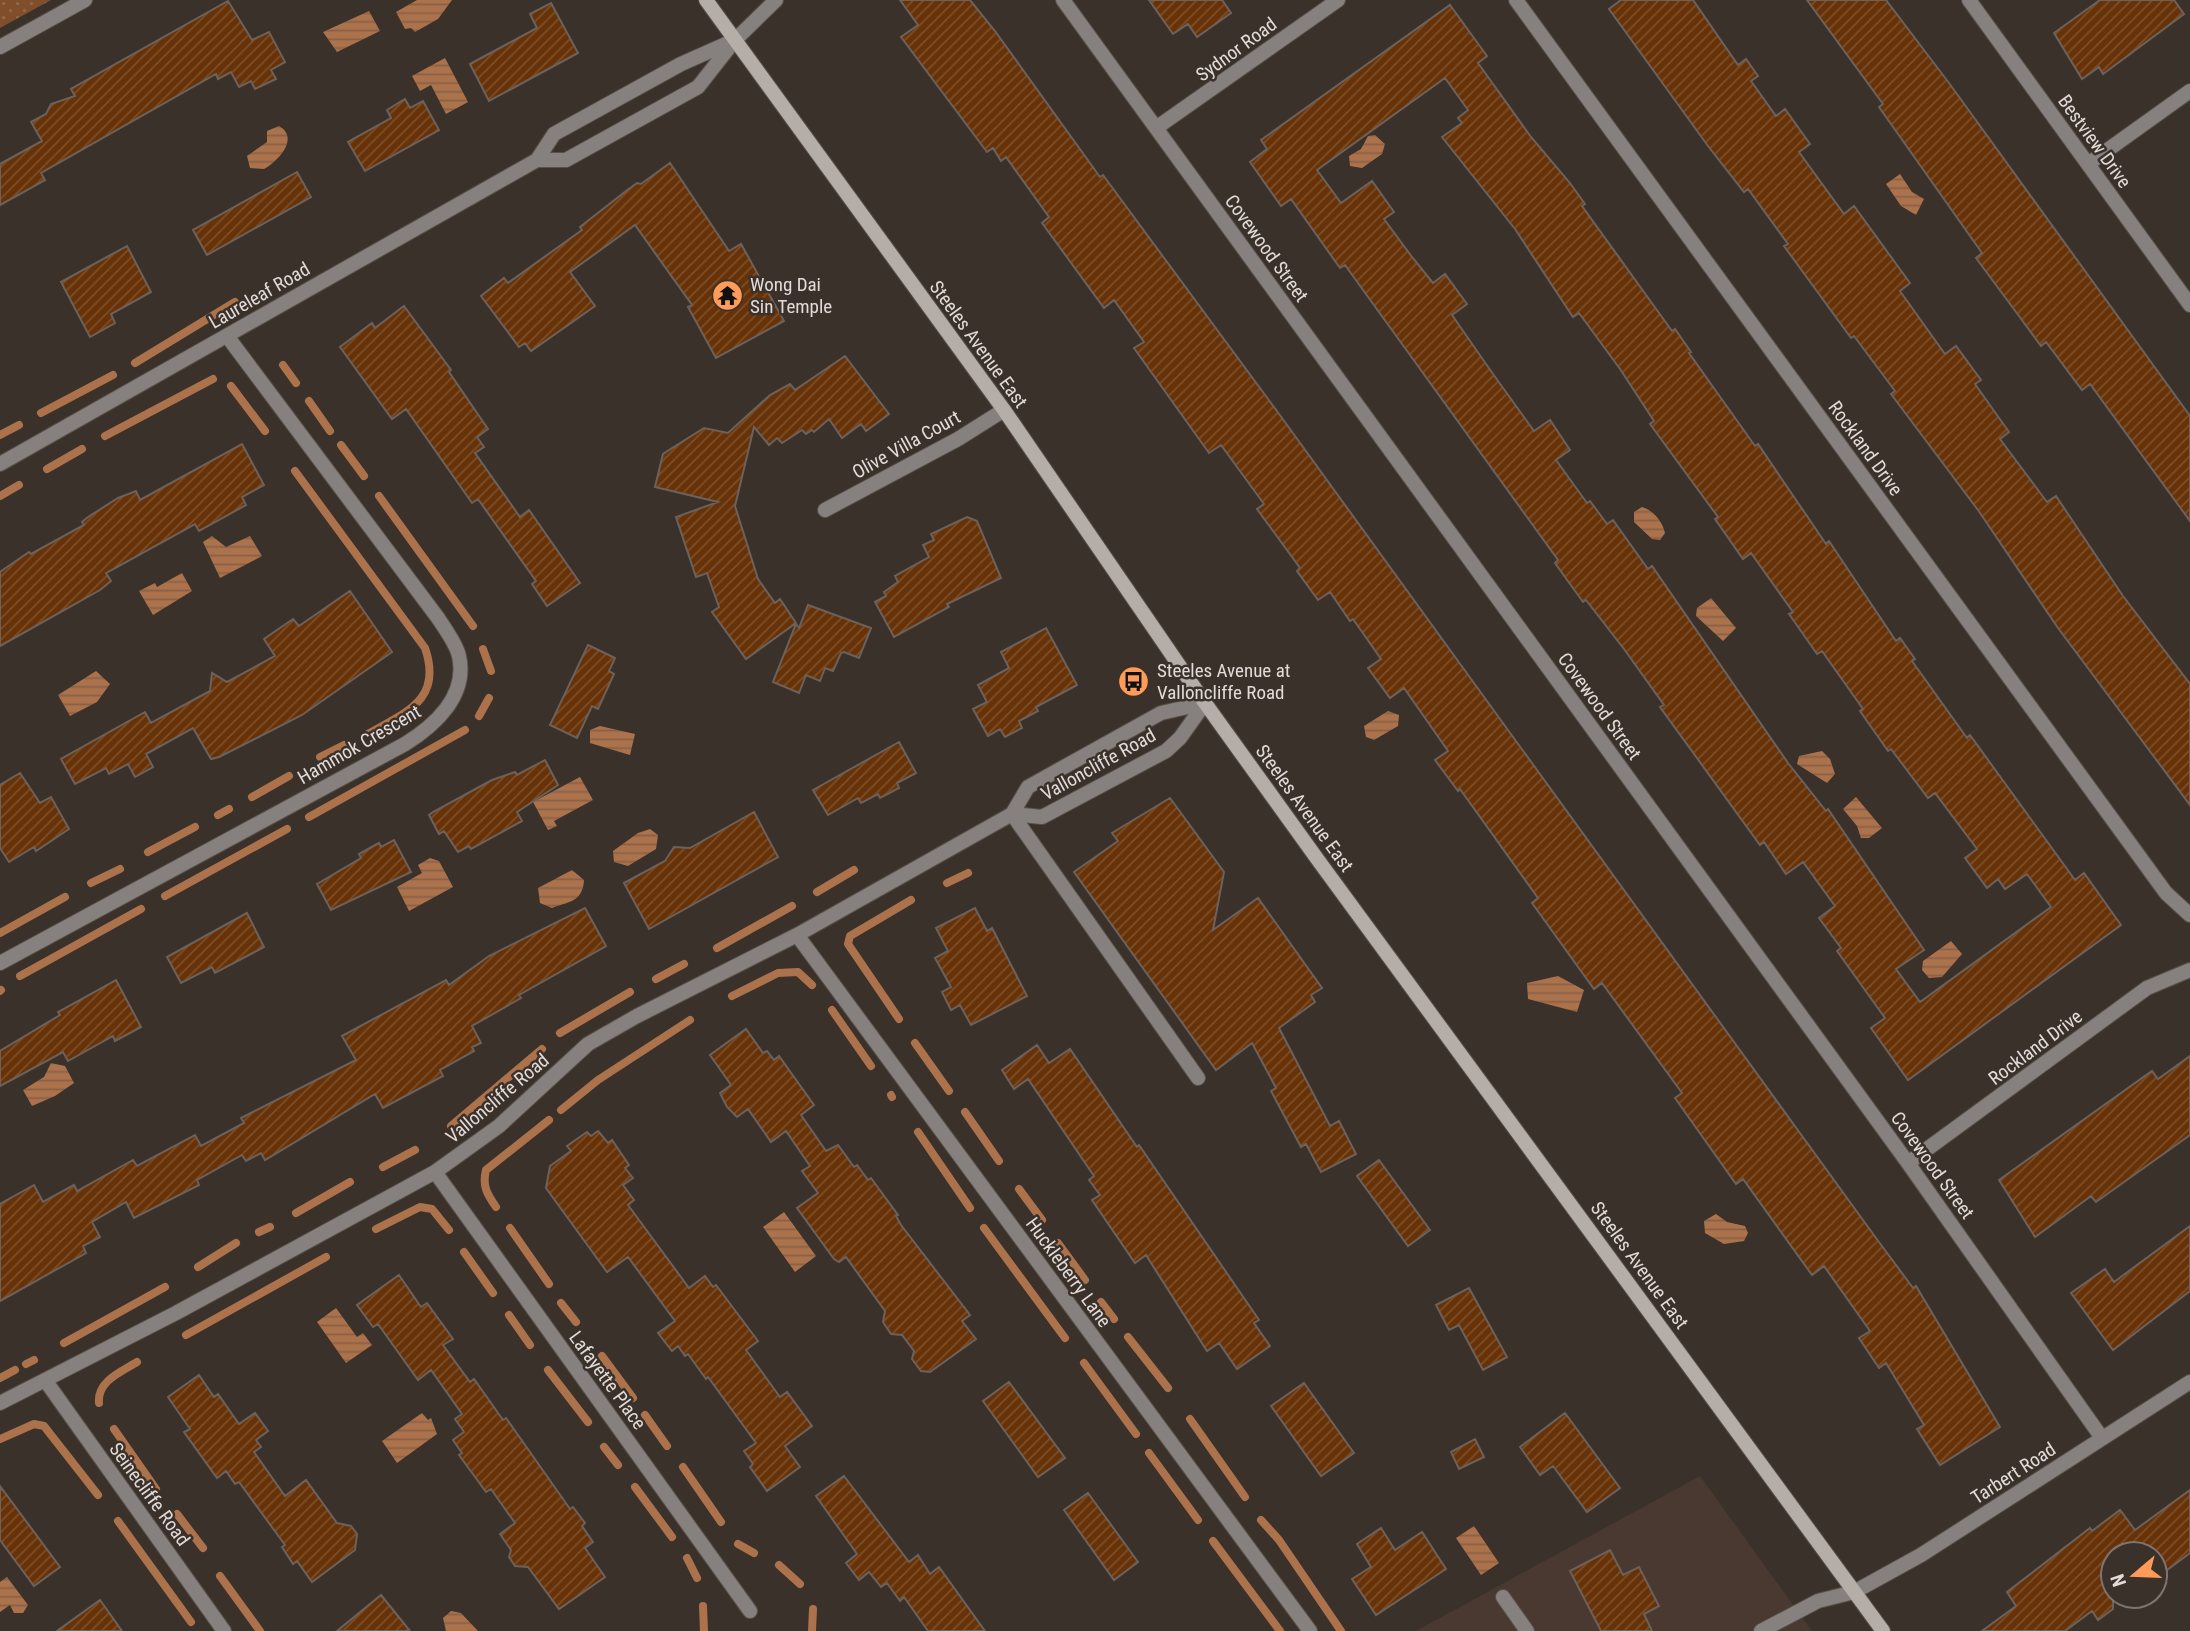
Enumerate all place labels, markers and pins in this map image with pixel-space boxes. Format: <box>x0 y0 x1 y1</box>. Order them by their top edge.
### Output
place label: Wong Dai Sin Temple <box>750 273 832 318</box>
temple icon: Wong Dai Sin Temple <box>710 278 744 312</box>
place label: Steeles Avenue at Valloncliffe Road <box>1157 659 1290 704</box>
bus stop icon: Steeles Avenue at Valloncliffe Road <box>1117 664 1151 698</box>

